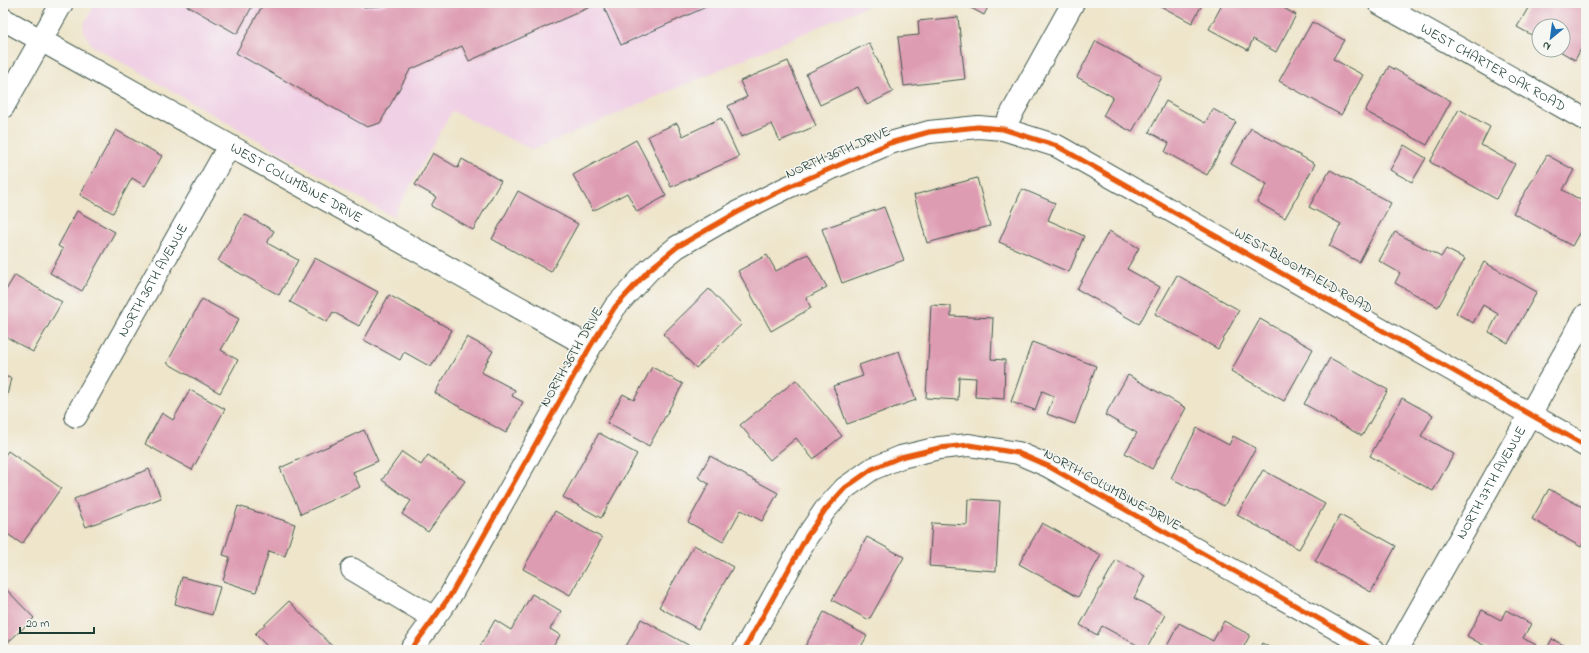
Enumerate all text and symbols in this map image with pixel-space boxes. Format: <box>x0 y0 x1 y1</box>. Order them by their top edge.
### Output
street label: WEST CHARTER OAK ROAD <box>1417 18 1570 117</box>
north arrow <box>1531 18 1571 58</box>
text: N <box>1540 37 1554 55</box>
street label: NORTH 36TH DRIVE <box>782 121 894 185</box>
street label: WEST COLUMBINE DRIVE <box>226 137 366 228</box>
street label: NORTH 36TH AVENUE <box>112 220 193 341</box>
street label: WEST BLOOMFIELD ROAD <box>1230 223 1376 319</box>
street label: NORTH 36TH DRIVE <box>535 303 609 411</box>
street label: NORTH 37TH AVENUE <box>1451 422 1532 543</box>
street label: NORTH COLUMBINE DRIVE <box>1040 444 1184 536</box>
scale bar <box>20 609 94 635</box>
text: 20 m <box>26 615 49 633</box>

